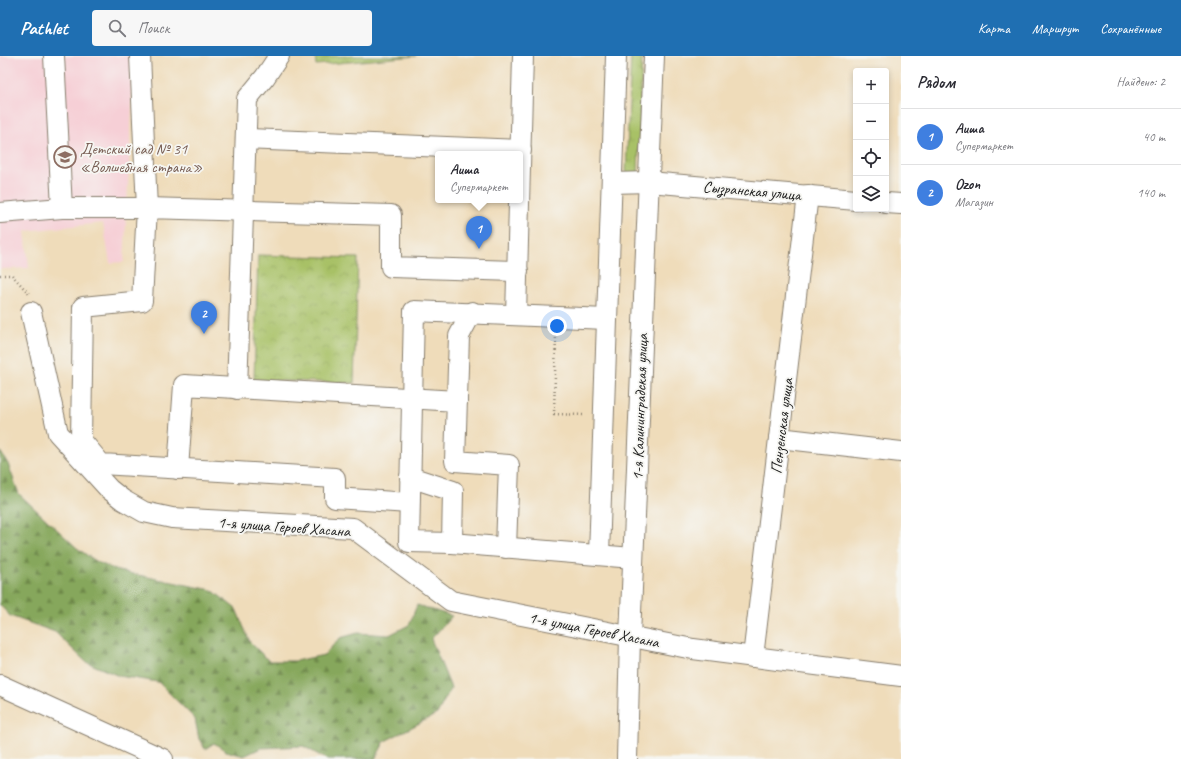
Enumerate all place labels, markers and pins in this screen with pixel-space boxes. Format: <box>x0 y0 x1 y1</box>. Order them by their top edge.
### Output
place label: Детский сад № 31 «Волшебная страна» <box>80 139 202 177</box>
school or university icon: Детский сад № 31 «Волшебная страна» <box>52 144 78 170</box>
pin: 1 <box>466 216 492 249</box>
pin: 2 <box>191 301 217 334</box>

